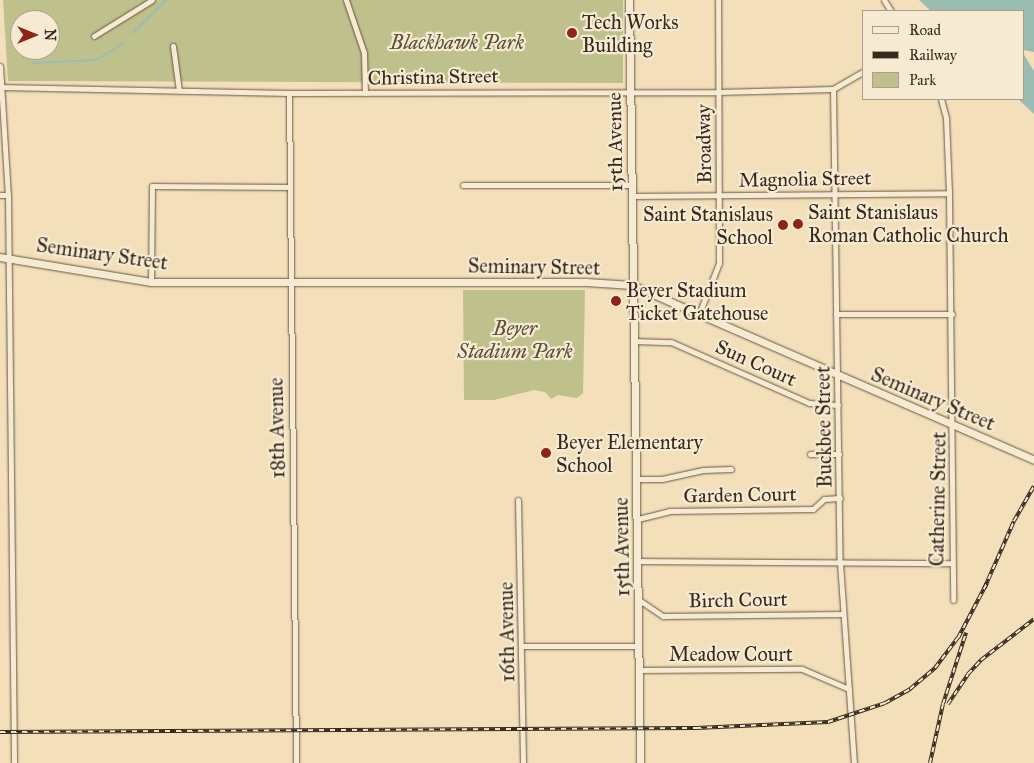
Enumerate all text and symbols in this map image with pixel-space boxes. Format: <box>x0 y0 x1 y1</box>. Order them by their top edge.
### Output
north arrow <box>10 10 60 60</box>
place label: Tech Works Building <box>582 10 679 57</box>
legend <box>862 10 1024 100</box>
text: Road <box>909 21 941 39</box>
marker: Tech Works Building <box>566 27 578 39</box>
text: N <box>41 29 58 41</box>
park label: Blackhawk Park <box>390 30 524 54</box>
text: Railway <box>909 46 957 64</box>
street label: Christina Street <box>367 64 499 90</box>
text: Park <box>909 71 936 89</box>
street label: 15th Avenue <box>602 92 628 192</box>
street label: Broadway <box>691 104 717 184</box>
street label: Magnolia Street <box>738 166 872 192</box>
place label: Saint Stanislaus Roman Catholic Church <box>808 200 1009 247</box>
place label: Saint Stanislaus School <box>643 202 773 249</box>
marker: Saint Stanislaus Roman Catholic Church <box>792 218 804 230</box>
marker: Saint Stanislaus School <box>777 219 789 231</box>
street label: Seminary Street <box>35 233 169 275</box>
street label: Seminary Street <box>468 254 600 280</box>
place label: Beyer Stadium Ticket Gatehouse <box>626 278 768 325</box>
marker: Beyer Stadium Ticket Gatehouse <box>610 295 622 307</box>
park label: Beyer Stadium Park <box>457 317 573 364</box>
street label: Sun Court <box>712 334 800 392</box>
street label: Seminary Street <box>867 362 999 436</box>
street label: Buckbee Street <box>811 366 837 488</box>
street label: 18th Avenue <box>264 377 290 479</box>
place label: Beyer Elementary School <box>556 430 703 477</box>
street label: Catherine Street <box>925 431 951 567</box>
marker: Beyer Elementary School <box>540 447 552 459</box>
street label: Garden Court <box>683 482 797 508</box>
street label: 15th Avenue <box>609 497 635 597</box>
street label: 16th Avenue <box>494 581 520 683</box>
street label: Birch Court <box>688 587 788 613</box>
street label: Meadow Court <box>669 642 793 666</box>

